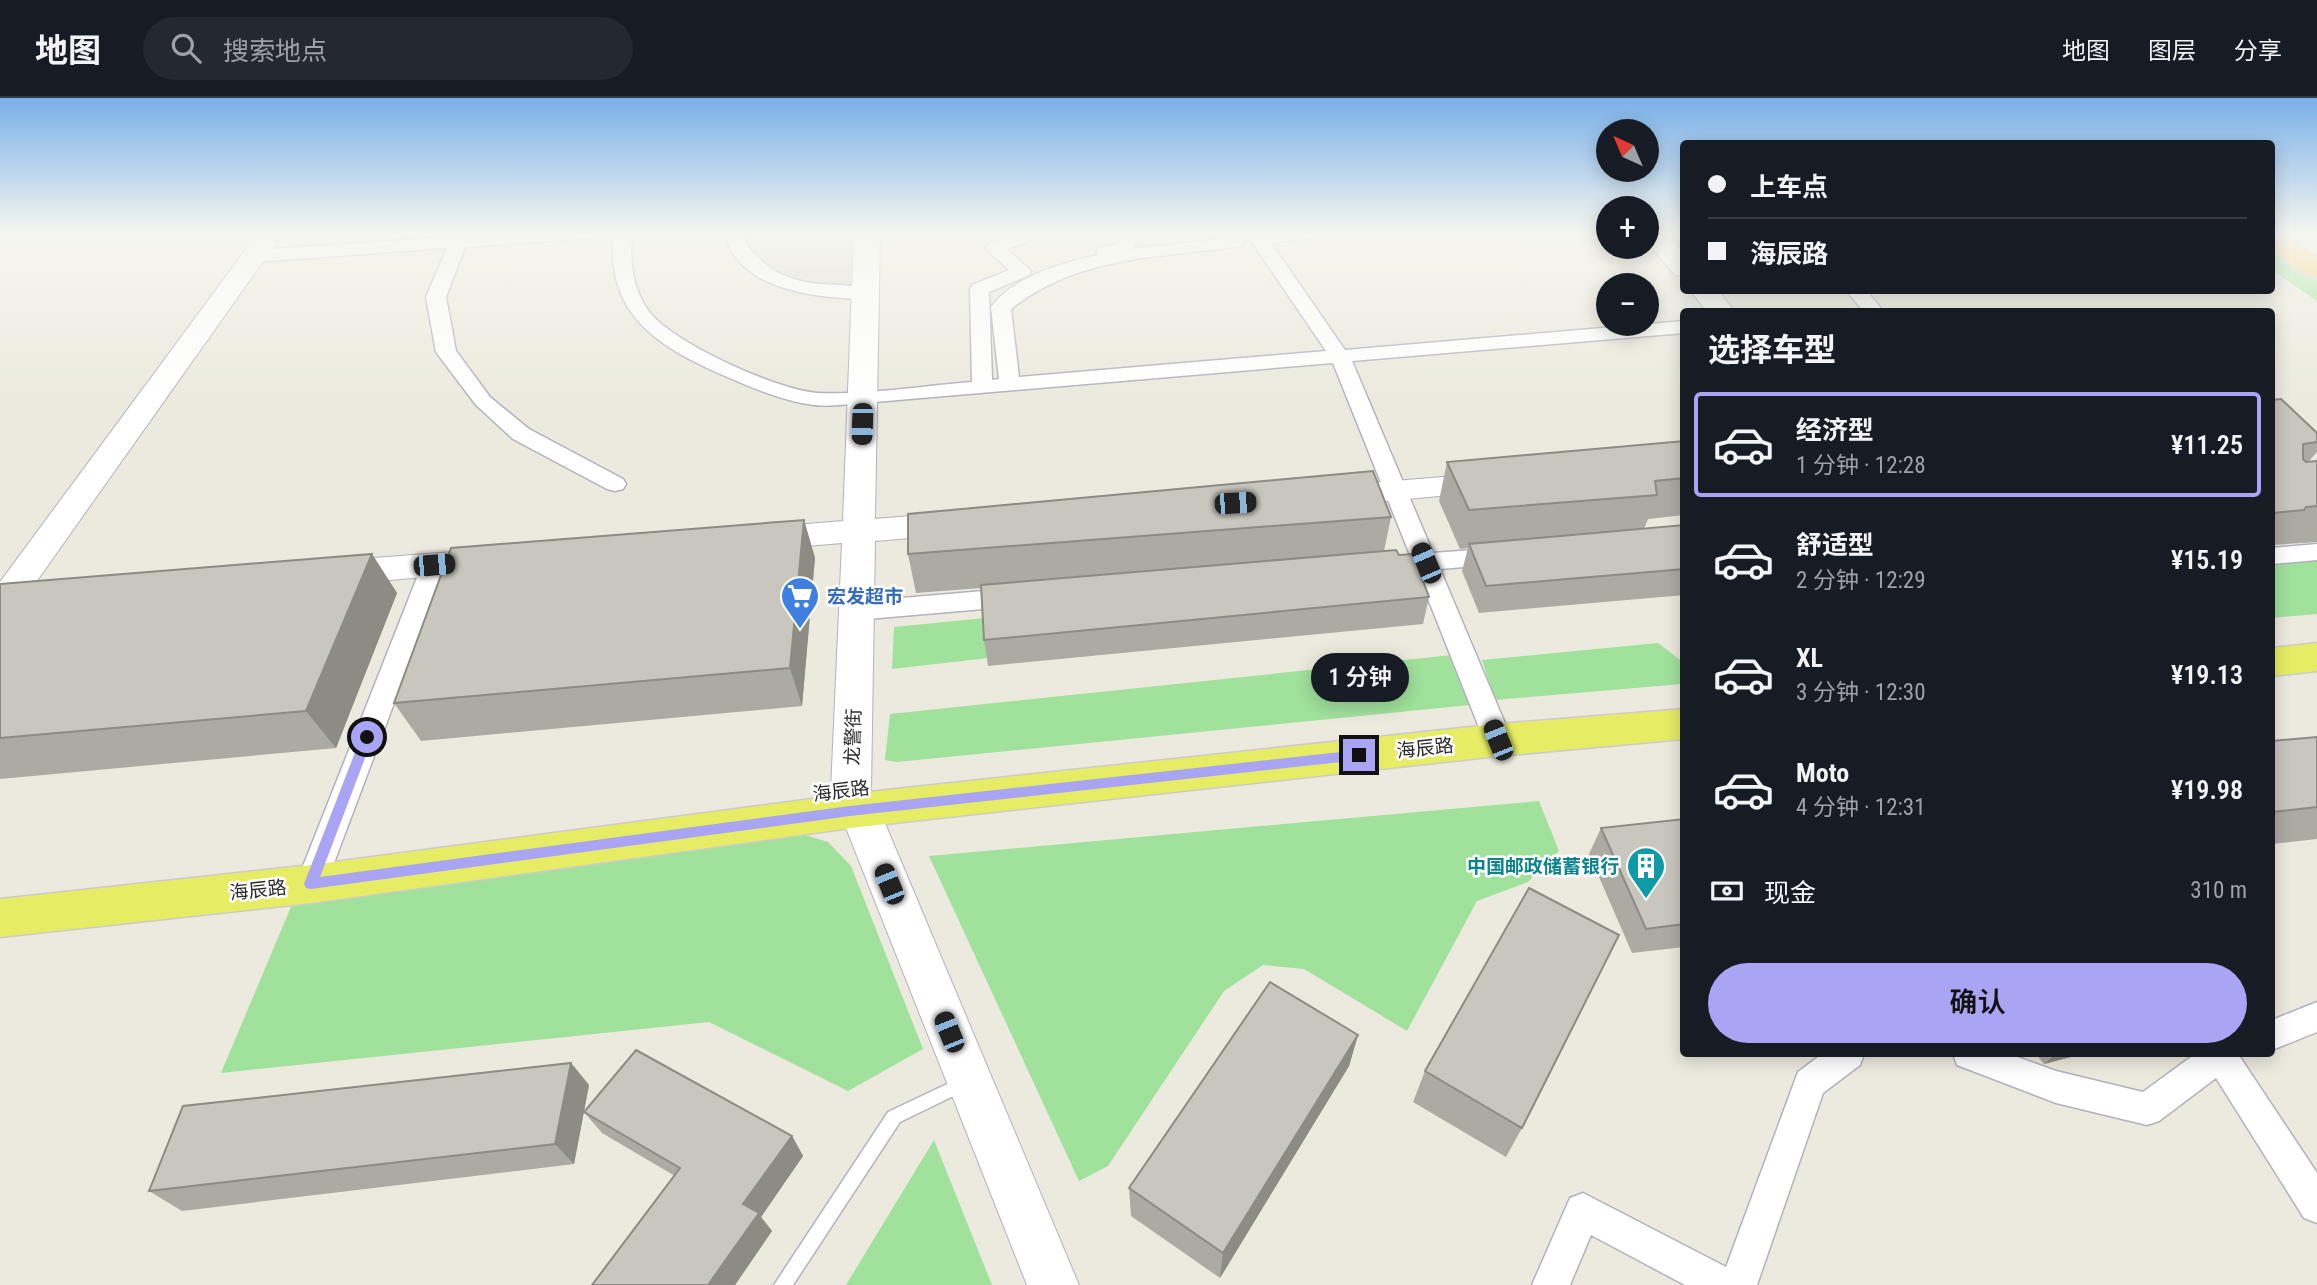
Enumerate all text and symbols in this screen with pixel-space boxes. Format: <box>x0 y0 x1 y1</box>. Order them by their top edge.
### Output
search box <box>143 17 633 80</box>
icon: search <box>167 29 205 67</box>
text: 地图 <box>35 31 101 70</box>
text: 搜索地点 <box>223 36 327 66</box>
text: 地图 <box>2062 37 2110 65</box>
text: 图层 <box>2148 37 2196 65</box>
text: 分享 <box>2234 37 2282 65</box>
north arrow <box>1596 119 1659 182</box>
map controls <box>1596 119 1659 336</box>
text: 上车点 <box>1750 172 1828 202</box>
button: + <box>1596 196 1659 259</box>
text: 海辰路 <box>1750 239 1828 269</box>
button: − <box>1596 273 1659 336</box>
text: 选择车型 <box>1708 331 1836 369</box>
car <box>851 403 874 445</box>
icon: car <box>1712 413 1775 476</box>
text: 经济型 <box>1796 415 1874 445</box>
text: ¥11.25 <box>2171 430 2243 460</box>
text: 1 分钟 · 12:28 <box>1796 452 1926 479</box>
car <box>1214 491 1257 515</box>
icon: car <box>1712 528 1775 591</box>
text: 舒适型 <box>1796 530 1874 560</box>
car <box>1409 540 1444 586</box>
text: ¥15.19 <box>2171 545 2243 575</box>
car <box>413 553 456 577</box>
text: 2 分钟 · 12:29 <box>1796 567 1926 594</box>
supermarket icon: 宏发超市 <box>779 575 821 630</box>
place label: 宏发超市 <box>827 585 903 608</box>
icon: car <box>1712 643 1775 706</box>
text: XL <box>1796 643 1823 673</box>
callout: 1 分钟 <box>1310 654 1408 702</box>
text: ¥19.13 <box>2171 660 2243 690</box>
text: 1 分钟 <box>1329 664 1391 691</box>
text: 3 分钟 · 12:30 <box>1796 679 1926 706</box>
street label: 龙警街 <box>841 708 865 766</box>
car <box>1481 717 1516 763</box>
route start <box>351 721 383 753</box>
street label: 海辰路 <box>1395 734 1455 762</box>
route end <box>1343 739 1375 771</box>
icon: car <box>1712 758 1775 821</box>
text: Moto <box>1796 758 1849 788</box>
text: ¥19.98 <box>2171 775 2243 805</box>
street label: 海辰路 <box>811 776 871 806</box>
text: 4 分钟 · 12:31 <box>1796 794 1926 821</box>
building icon: 中国邮政储蓄银行 <box>1625 845 1667 900</box>
place label: 中国邮政储蓄银行 <box>1467 855 1619 878</box>
car <box>872 861 907 907</box>
icon: cash <box>1708 872 1746 910</box>
street label: 海辰路 <box>228 876 288 904</box>
text: 310 m <box>2190 877 2247 904</box>
text: 现金 <box>1764 878 1816 908</box>
button: 确认 <box>1708 963 2247 1043</box>
car <box>932 1009 967 1055</box>

